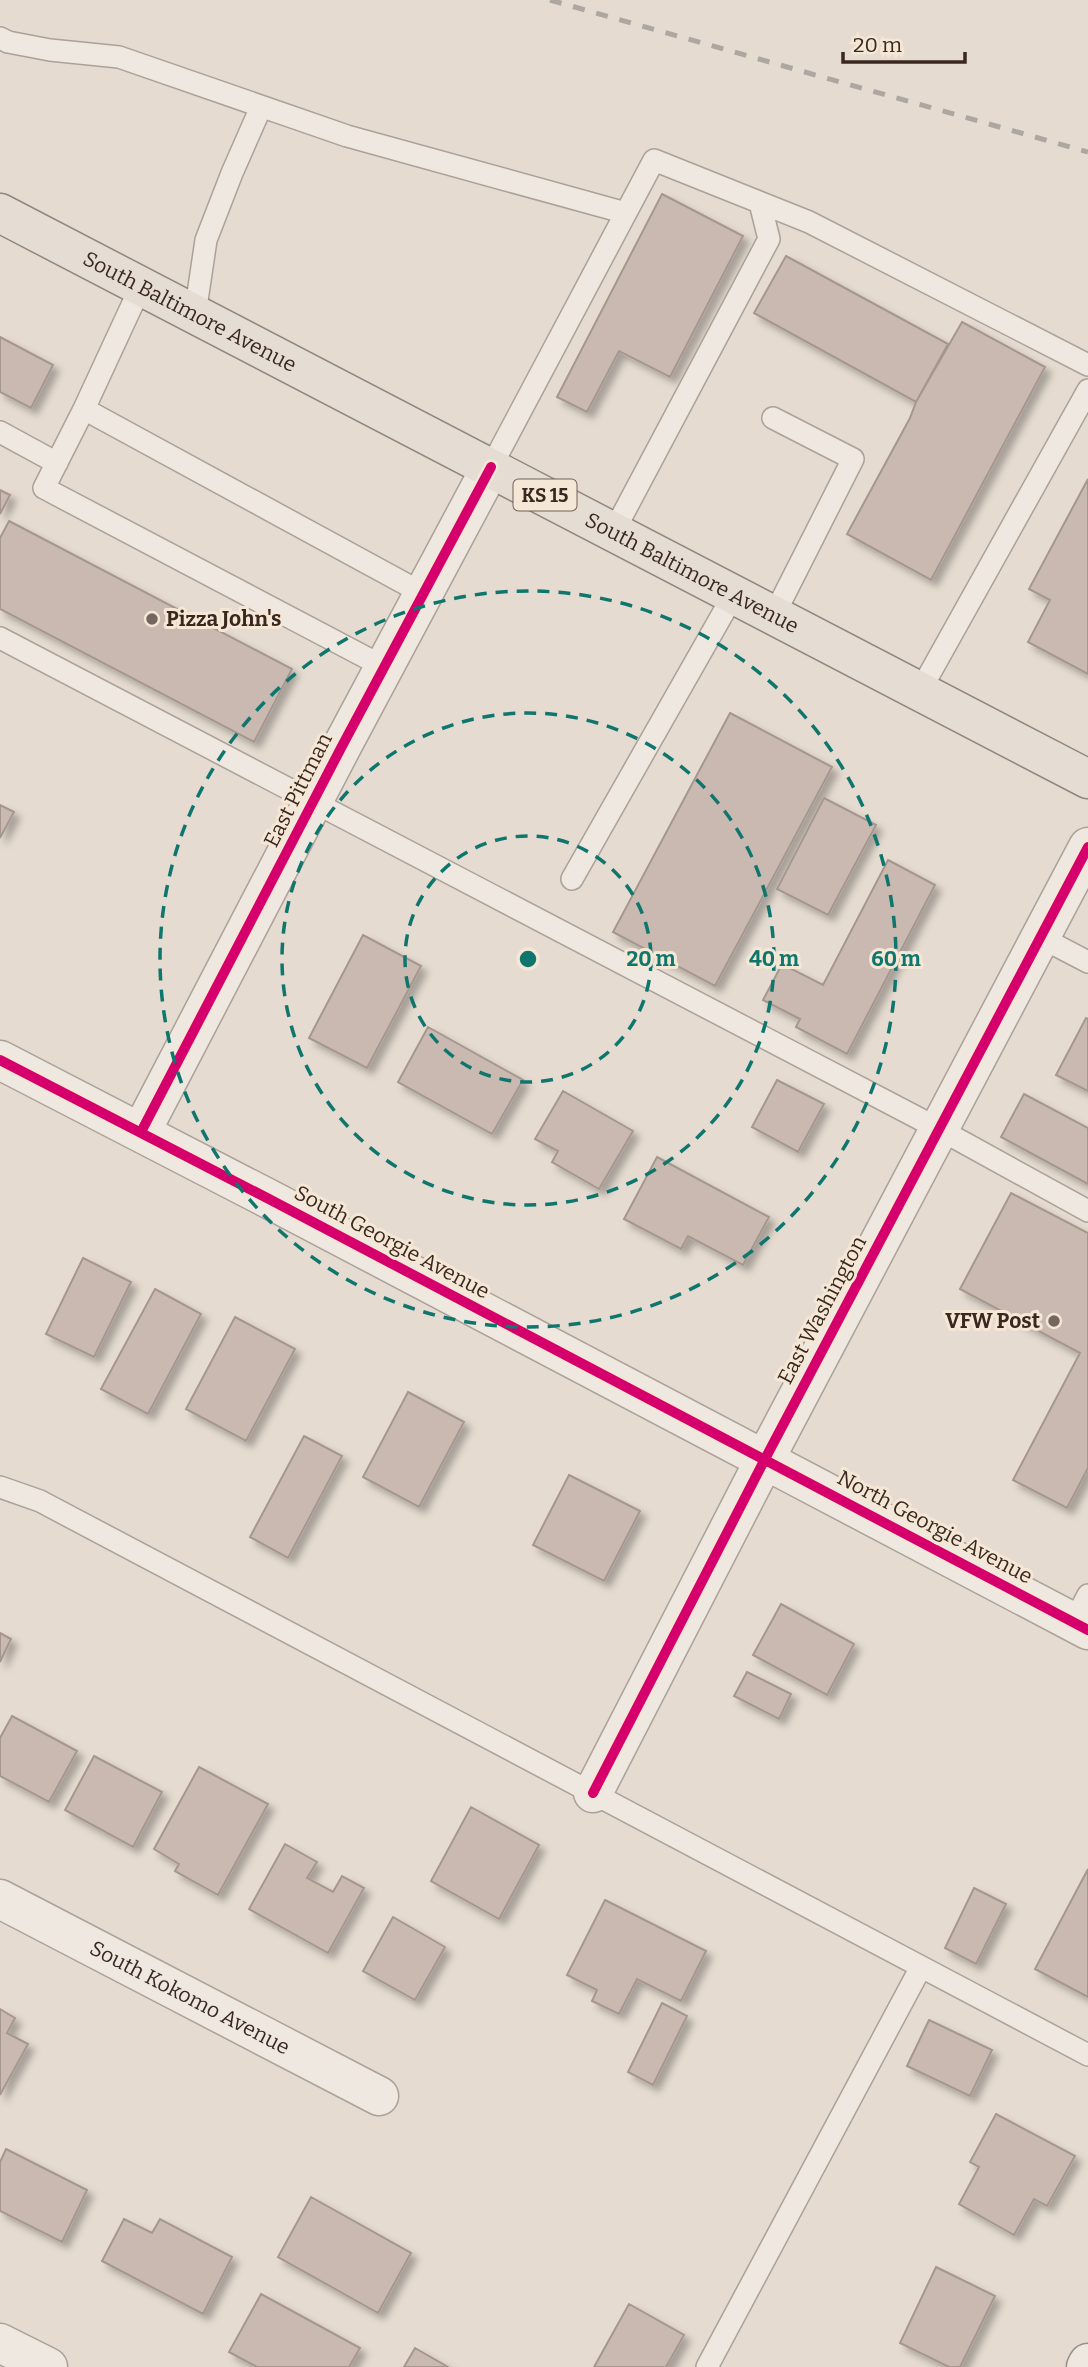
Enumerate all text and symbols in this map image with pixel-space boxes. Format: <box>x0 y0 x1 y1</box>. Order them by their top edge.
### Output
scale bar <box>843 21 965 65</box>
text: 20 m <box>853 32 902 58</box>
street label: South Baltimore Avenue <box>79 246 301 378</box>
road number: KS 15 <box>514 480 576 510</box>
street label: South Baltimore Avenue <box>581 507 803 639</box>
place label: Pizza John's <box>166 606 281 632</box>
marker: Pizza John's <box>144 611 160 627</box>
street label: East Pittman <box>258 729 338 851</box>
text: 20 m <box>627 946 675 972</box>
text: 40 m <box>749 946 799 972</box>
text: 60 m <box>871 946 921 972</box>
centre of rings <box>516 947 540 971</box>
street label: South Georgie Avenue <box>290 1180 494 1304</box>
street label: East Washington <box>772 1231 872 1389</box>
place label: VFW Post <box>945 1308 1041 1334</box>
marker: VFW Post <box>1046 1313 1062 1329</box>
street label: North Georgie Avenue <box>833 1464 1037 1590</box>
street label: South Kokomo Avenue <box>86 1935 294 2060</box>

